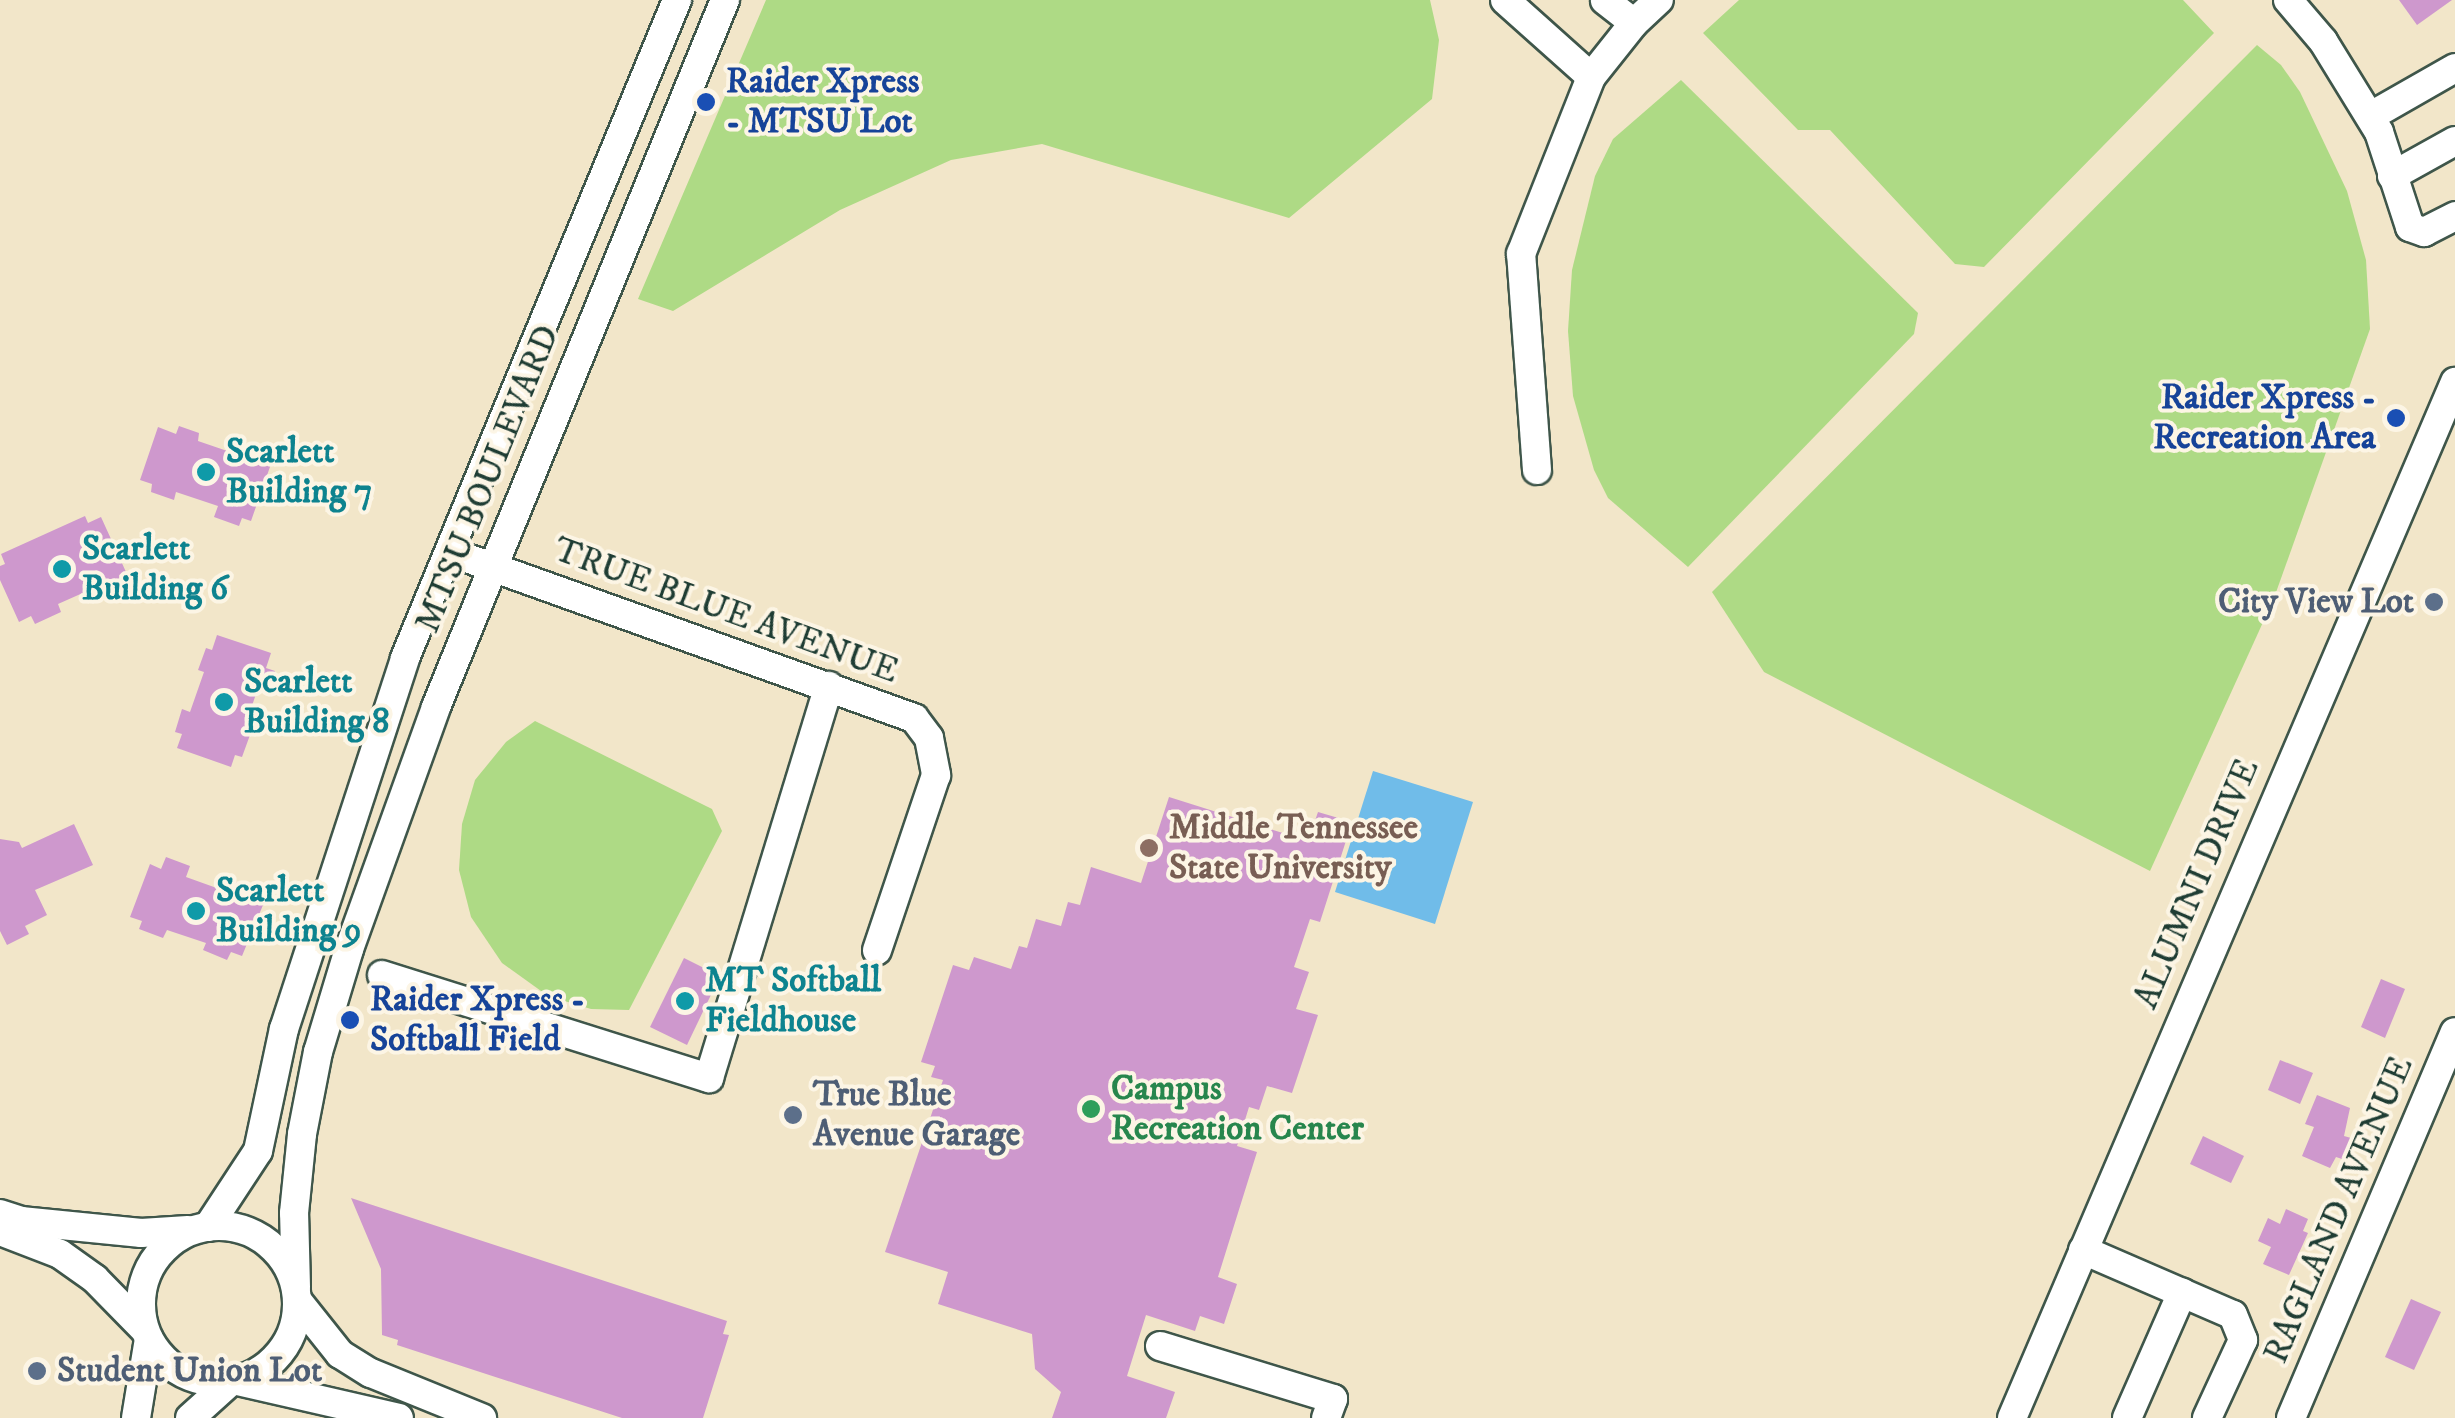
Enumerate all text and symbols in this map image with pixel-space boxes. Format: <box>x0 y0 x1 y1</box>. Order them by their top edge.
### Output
place label: Raider Xpress - MTSU Lot <box>726 61 919 143</box>
marker: Raider Xpress - MTSU Lot <box>695 91 717 113</box>
street label: MTSU BOULEVARD <box>407 319 569 639</box>
place label: Raider Xpress - Recreation Area <box>2153 377 2376 459</box>
marker: Raider Xpress - Recreation Area <box>2385 407 2407 429</box>
place label: Scarlett Building 7 <box>226 431 372 513</box>
marker: Scarlett Building 7 <box>195 461 217 483</box>
place label: Scarlett Building 6 <box>82 528 228 610</box>
street label: TRUE BLUE AVENUE <box>548 529 904 693</box>
marker: Scarlett Building 6 <box>51 558 73 580</box>
place label: City View Lot <box>2218 581 2414 623</box>
marker: City View Lot <box>2423 591 2445 613</box>
place label: Scarlett Building 8 <box>244 661 389 743</box>
marker: Scarlett Building 8 <box>213 691 235 713</box>
street label: ALUMNI DRIVE <box>2125 753 2269 1015</box>
place label: Middle Tennessee State University <box>1169 807 1418 889</box>
marker: Middle Tennessee State University <box>1138 837 1160 859</box>
place label: Scarlett Building 9 <box>216 870 361 952</box>
marker: Scarlett Building 9 <box>185 900 207 922</box>
place label: MT Softball Fieldhouse <box>705 960 881 1042</box>
place label: Raider Xpress - Softball Field <box>370 979 585 1061</box>
marker: MT Softball Fieldhouse <box>674 990 696 1012</box>
marker: Raider Xpress - Softball Field <box>339 1009 361 1031</box>
street label: RAGLAND AVENUE <box>2255 1050 2423 1370</box>
place label: Campus Recreation Center <box>1111 1068 1364 1150</box>
place label: True Blue Avenue Garage <box>813 1074 1020 1156</box>
marker: Campus Recreation Center <box>1080 1098 1102 1120</box>
marker: True Blue Avenue Garage <box>782 1104 804 1126</box>
place label: Student Union Lot <box>57 1350 322 1392</box>
marker: Student Union Lot <box>26 1360 48 1382</box>

